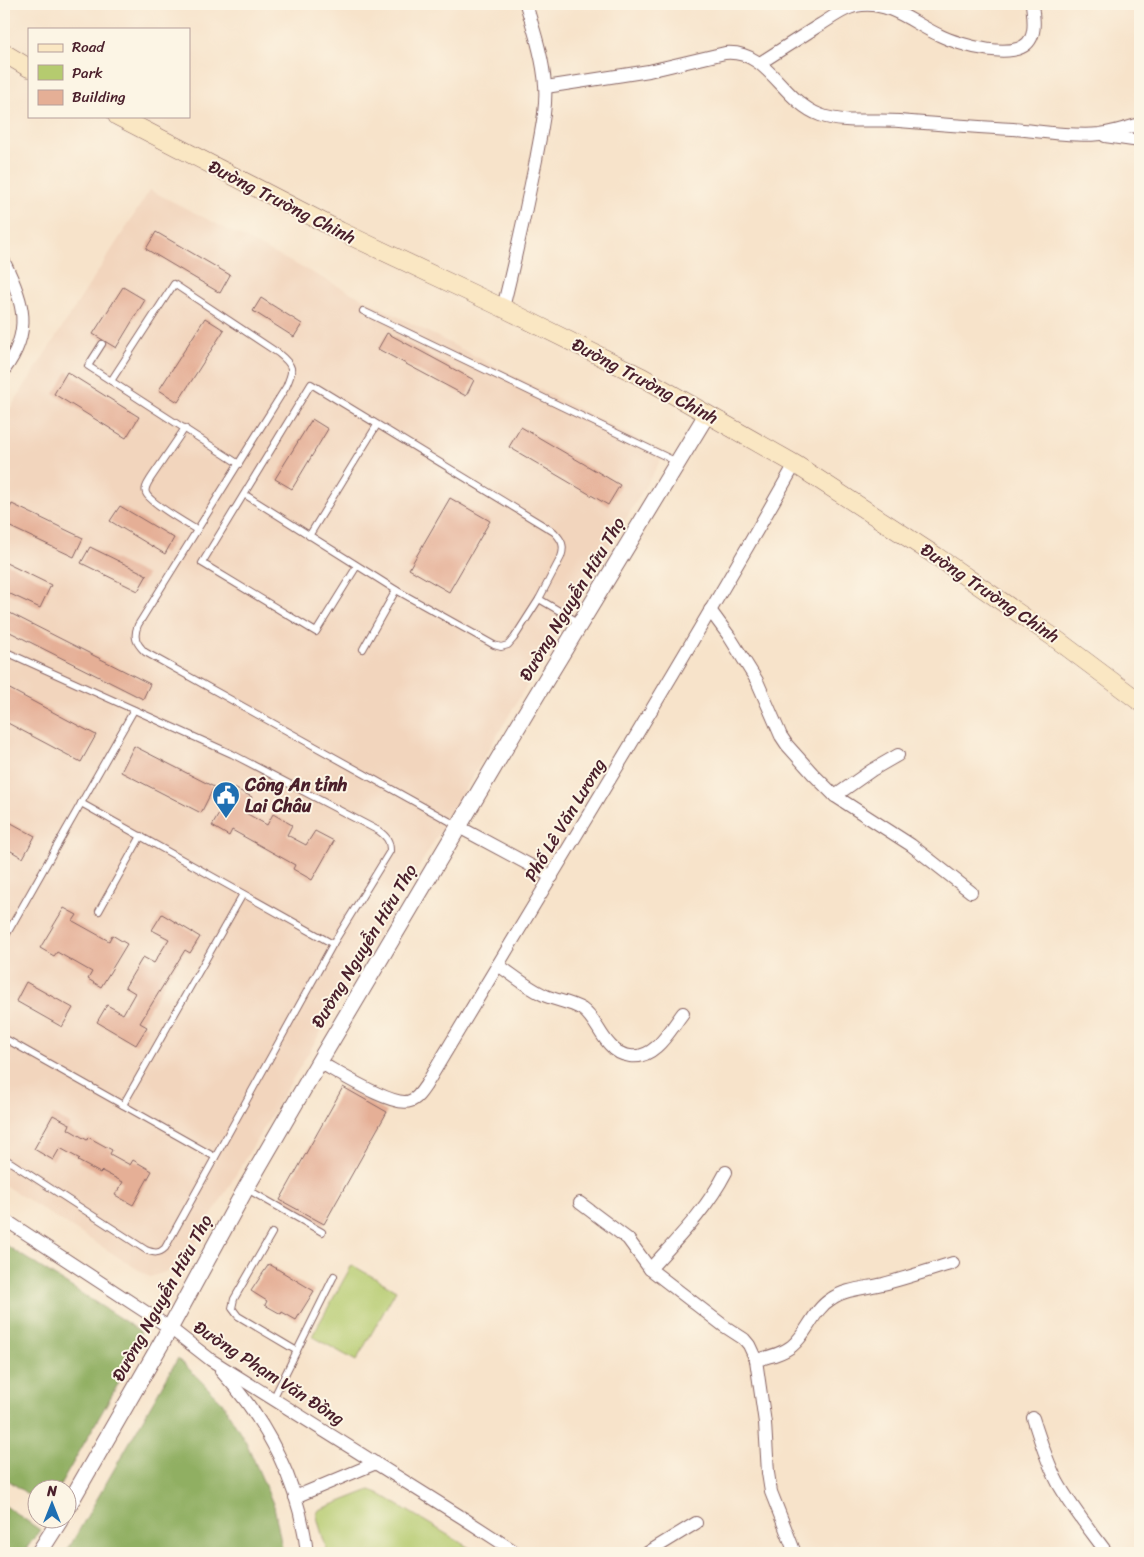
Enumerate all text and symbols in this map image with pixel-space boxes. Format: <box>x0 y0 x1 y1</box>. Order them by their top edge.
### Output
legend <box>28 28 190 118</box>
text: Road <box>72 34 105 60</box>
text: Park <box>72 60 103 86</box>
text: Building <box>72 84 126 110</box>
street label: Đường Trường Chinh <box>202 151 362 253</box>
street label: Đường Trường Chinh <box>566 329 724 433</box>
street label: Đường Nguyễn Hữu Thọ <box>510 511 634 687</box>
street label: Đường Trường Chinh <box>914 534 1066 652</box>
street label: Phố Lê Văn Lương <box>515 752 615 888</box>
place label: Công An tỉnh Lai Châu <box>244 769 348 822</box>
public building icon: Công An tỉnh Lai Châu <box>211 780 241 819</box>
street label: Đường Nguyễn Hữu Thọ <box>302 858 426 1034</box>
street label: Đường Nguyễn Hữu Thọ <box>103 1208 221 1388</box>
street label: Đường Phạm Văn Đồng <box>187 1312 351 1434</box>
text: N <box>46 1479 57 1504</box>
north arrow <box>28 1480 78 1530</box>

